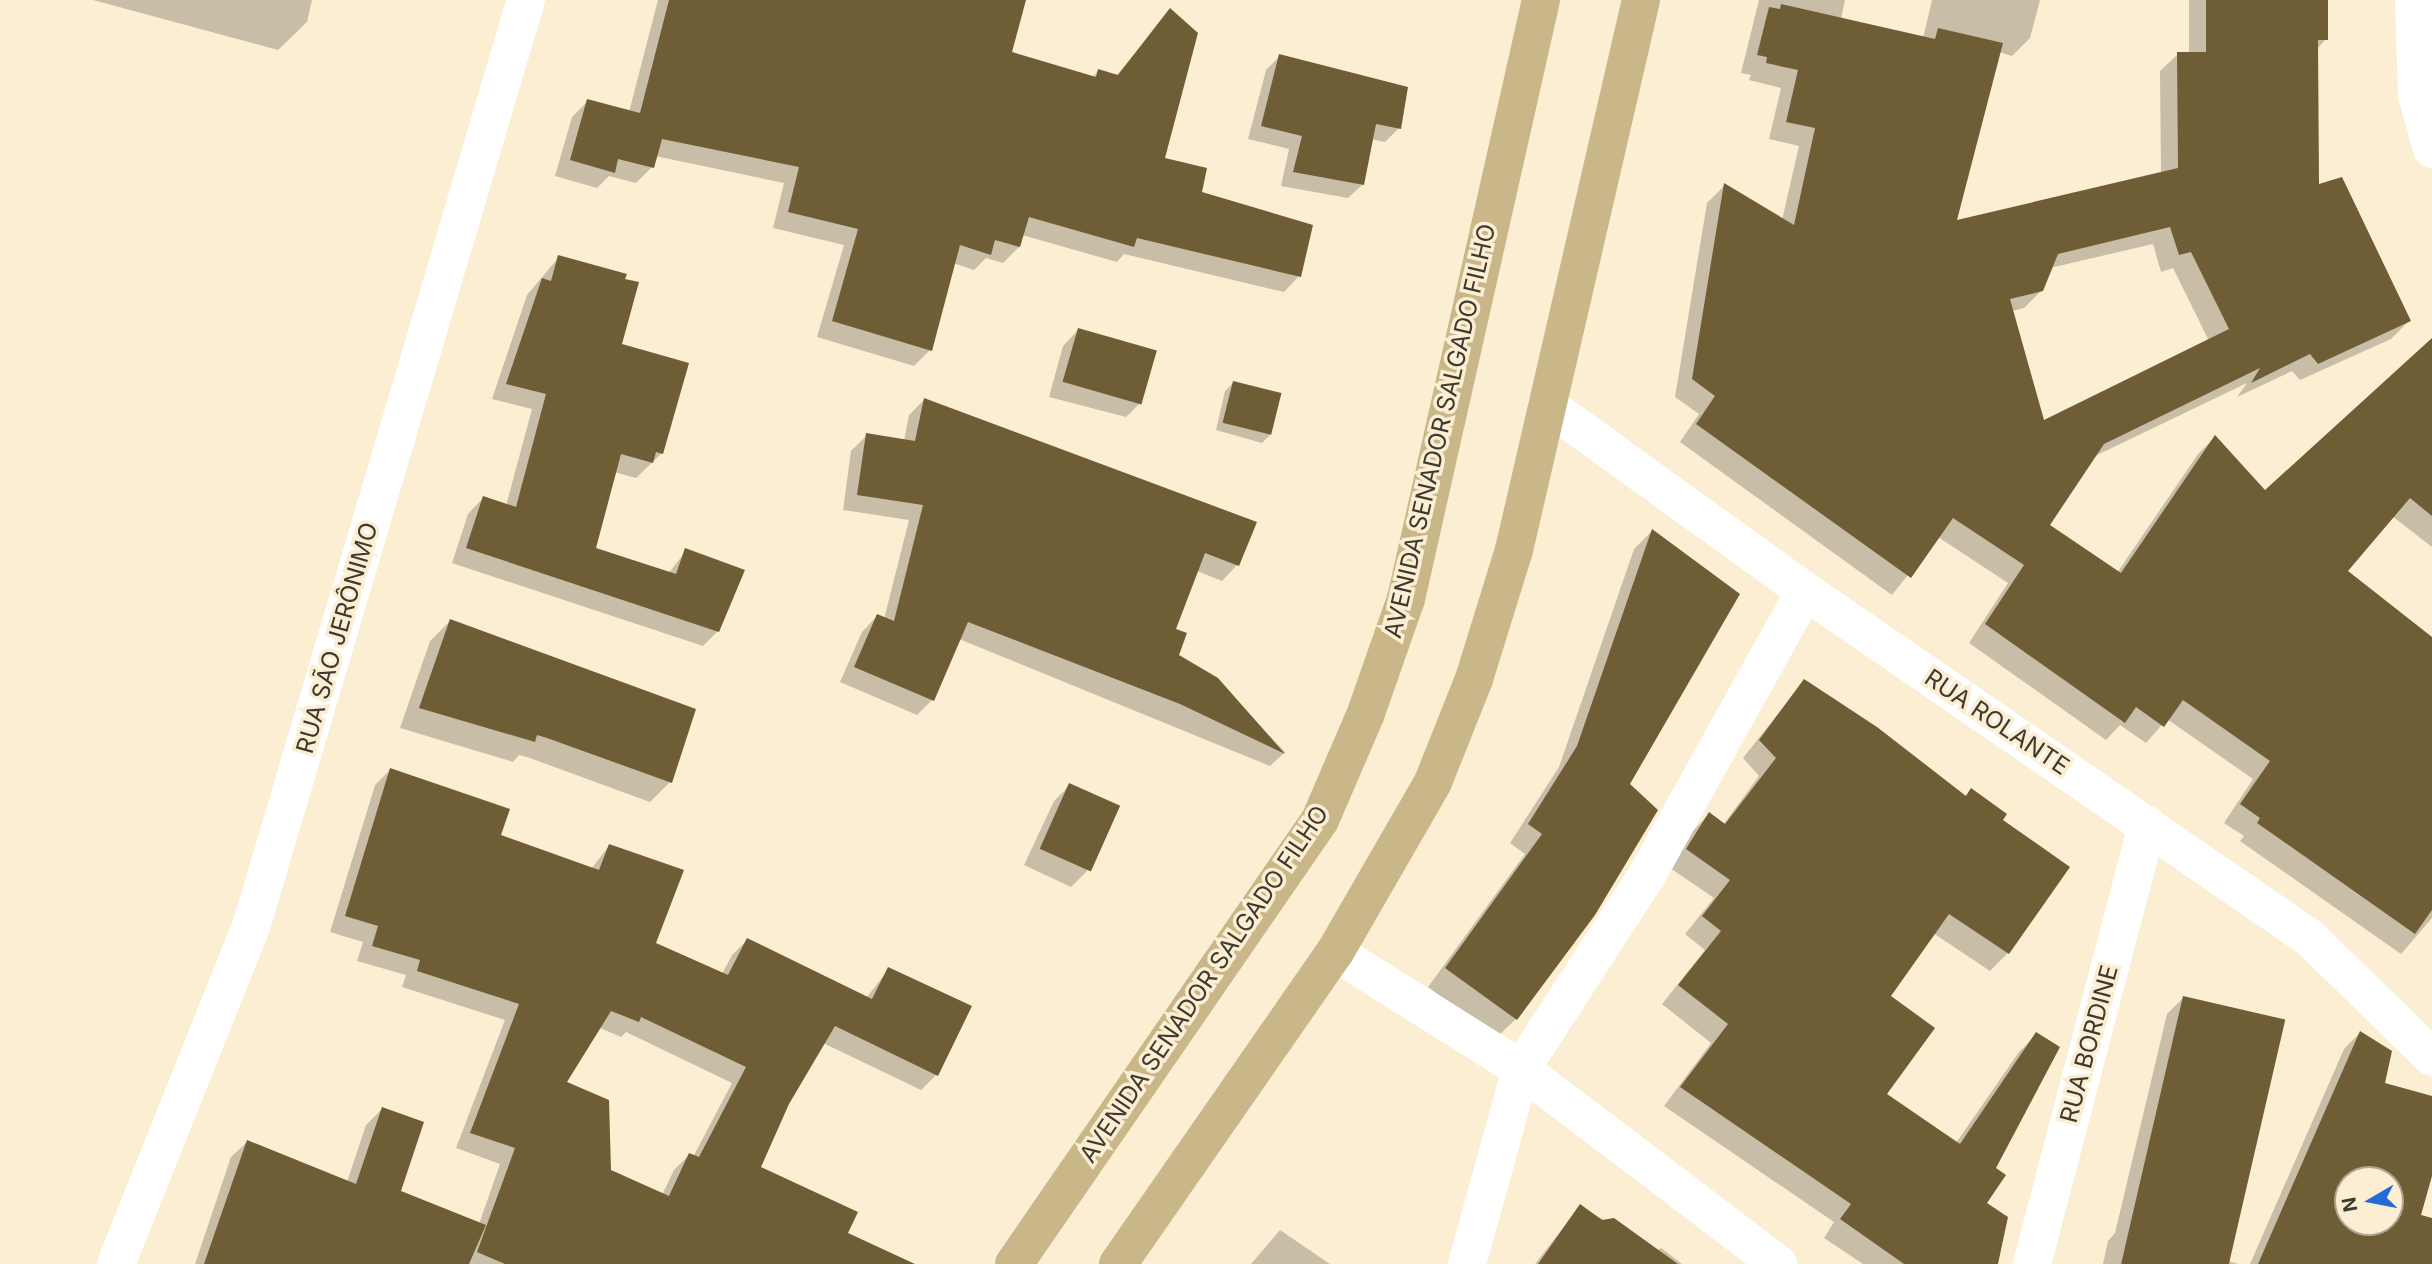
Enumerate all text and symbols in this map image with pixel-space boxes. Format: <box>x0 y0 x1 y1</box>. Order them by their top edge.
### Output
street label: AVENIDA SENADOR SALGADO FILHO <box>1378 221 1502 641</box>
street label: RUA SÃO JERÔNIMO <box>290 519 384 757</box>
street label: RUA ROLANTE <box>1919 663 2075 781</box>
street label: AVENIDA SENADOR SALGADO FILHO <box>1073 800 1335 1168</box>
street label: RUA BORDINE <box>2054 962 2124 1126</box>
north arrow <box>2334 1166 2404 1236</box>
text: N <box>2337 1195 2362 1214</box>

